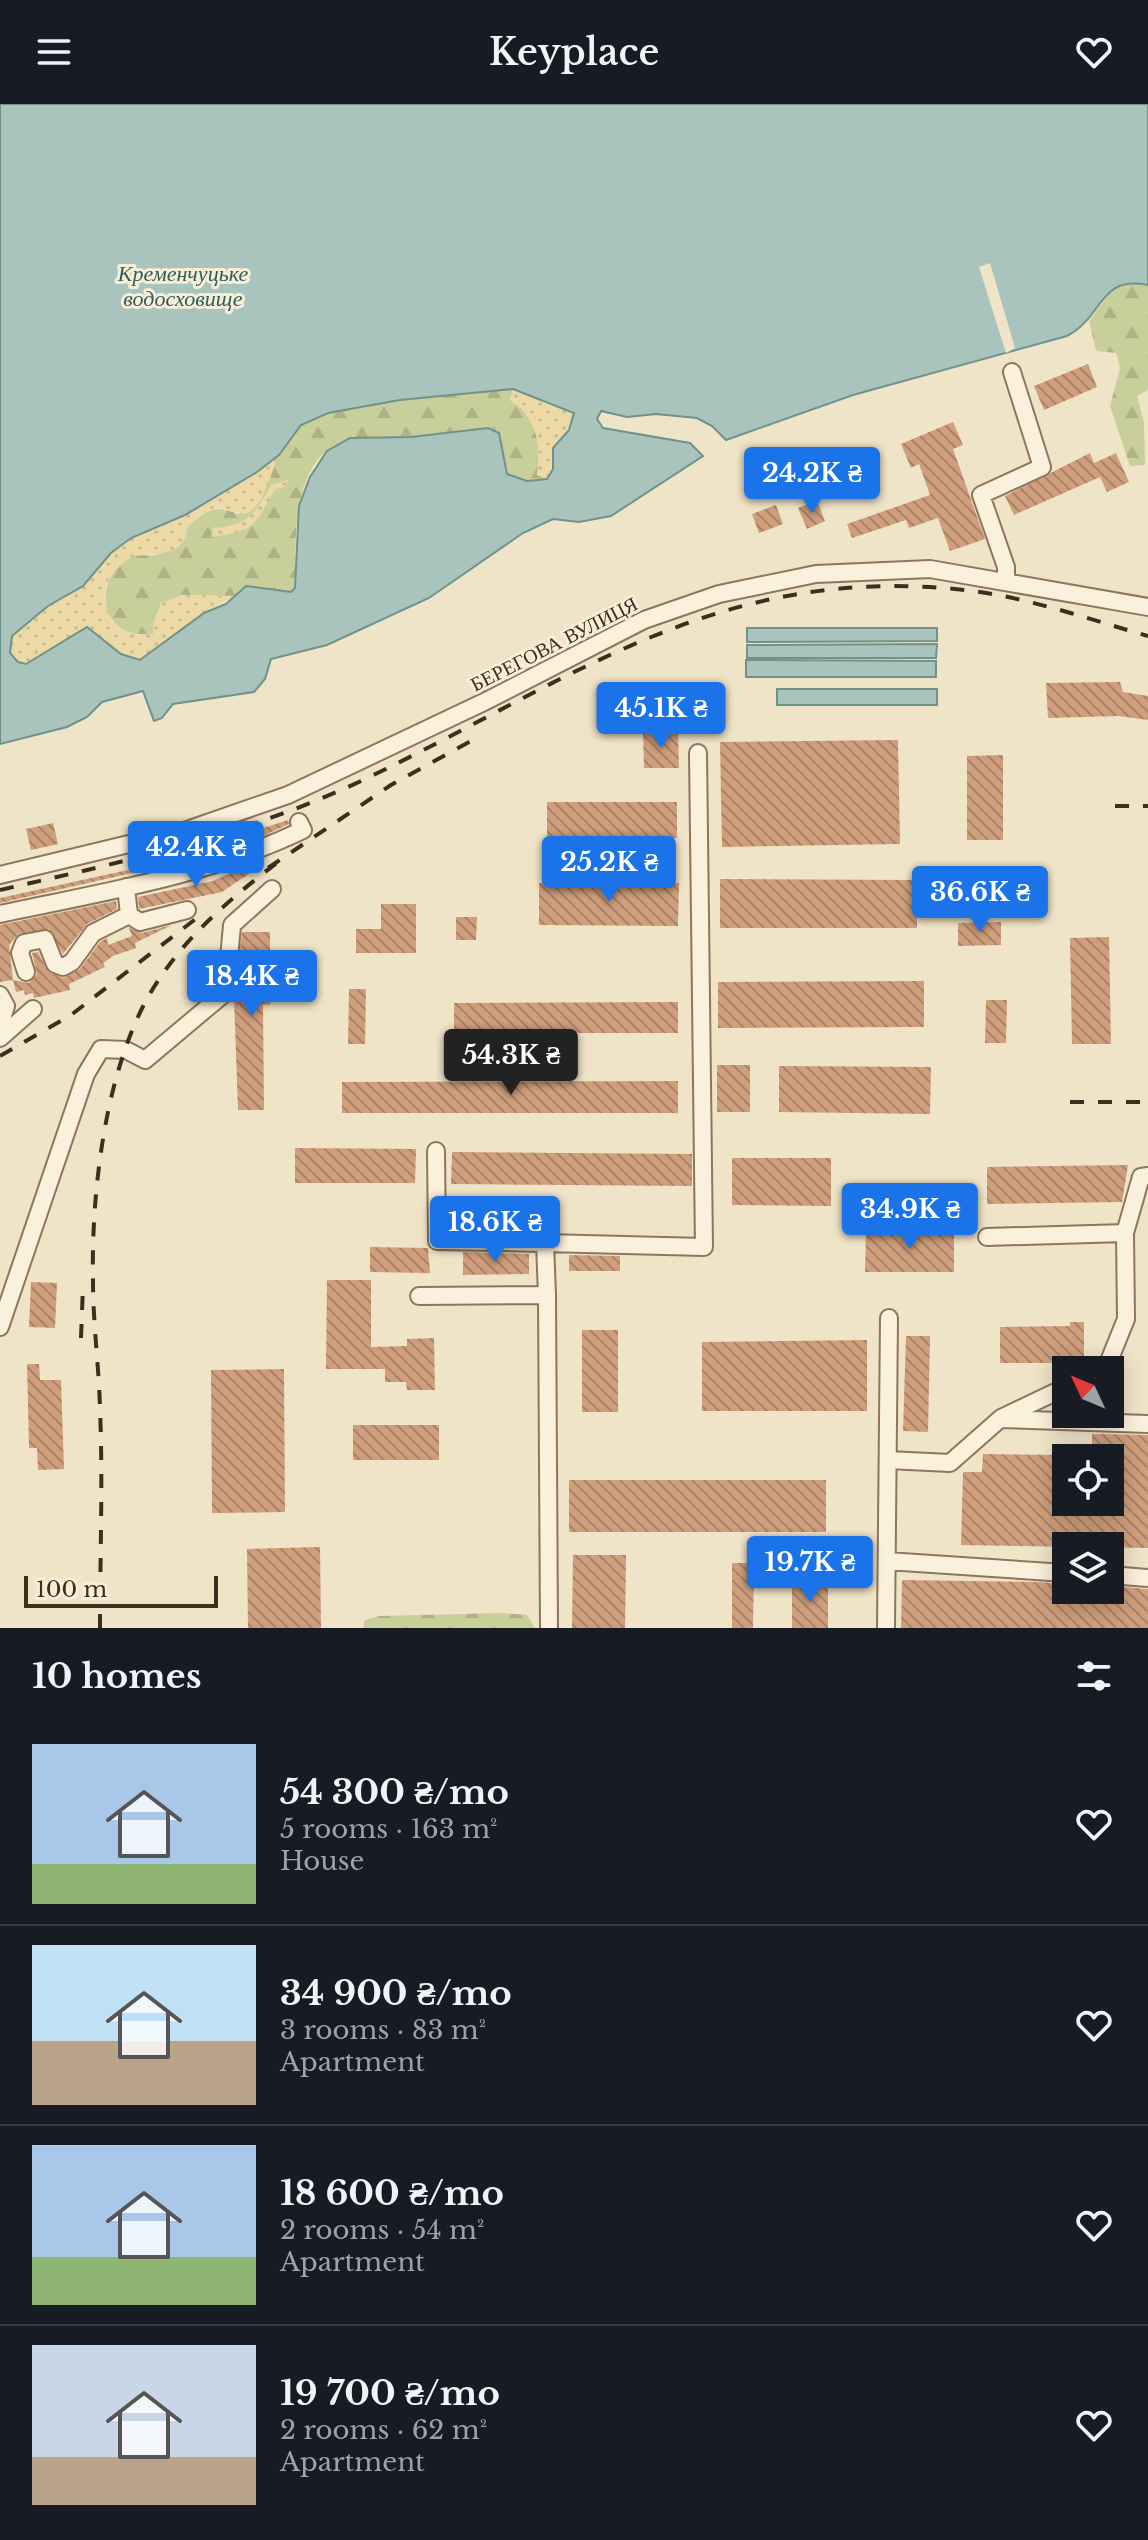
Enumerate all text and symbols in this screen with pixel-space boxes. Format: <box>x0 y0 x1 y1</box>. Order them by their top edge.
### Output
icon: menu <box>32 30 76 74</box>
text: Keyplace <box>489 30 659 75</box>
icon: heart <box>1072 30 1116 74</box>
water label: Кременчуцьке водосховище <box>117 260 248 312</box>
pin: 24.2K ₴ <box>738 447 886 515</box>
text: 24.2K ₴ <box>762 457 862 489</box>
street label: БЕРЕГОВА ВУЛИЦЯ <box>466 591 642 697</box>
pin: 45.1K ₴ <box>587 682 735 750</box>
text: 45.1K ₴ <box>615 692 707 724</box>
pin: 42.4K ₴ <box>122 821 270 889</box>
text: 42.4K ₴ <box>146 831 246 863</box>
pin: 25.2K ₴ <box>535 836 683 904</box>
text: 25.2K ₴ <box>560 846 658 878</box>
pin: 36.6K ₴ <box>906 866 1054 934</box>
text: 36.6K ₴ <box>930 876 1030 908</box>
pin: 18.4K ₴ <box>178 950 326 1018</box>
text: 18.4K ₴ <box>205 960 299 992</box>
pin: 54.3K ₴ <box>437 1029 585 1097</box>
text: 54.3K ₴ <box>462 1039 560 1071</box>
pin: 34.9K ₴ <box>836 1183 984 1251</box>
text: 34.9K ₴ <box>860 1193 960 1225</box>
pin: 18.6K ₴ <box>421 1196 569 1264</box>
text: 18.6K ₴ <box>448 1206 542 1238</box>
north arrow <box>1052 1356 1124 1428</box>
map controls <box>1052 1356 1124 1604</box>
button: locate <box>1052 1444 1124 1516</box>
button: layers <box>1052 1532 1124 1604</box>
pin: 19.7K ₴ <box>736 1536 884 1604</box>
text: 19.7K ₴ <box>765 1546 855 1578</box>
scale bar <box>24 1572 218 1608</box>
text: 100 m <box>36 1576 107 1603</box>
icon: filters <box>1072 1654 1116 1698</box>
text: 10 homes <box>32 1655 202 1697</box>
text: 54 300 ₴/mo <box>280 1771 509 1813</box>
icon: home <box>96 1776 192 1872</box>
icon: heart <box>1072 1802 1116 1846</box>
text: 5 rooms · 163 m² <box>280 1813 498 1845</box>
text: House <box>280 1845 364 1877</box>
text: 34 900 ₴/mo <box>280 1972 512 2014</box>
icon: home <box>96 1977 192 2073</box>
icon: heart <box>1072 2003 1116 2047</box>
text: 3 rooms · 83 m² <box>280 2014 486 2046</box>
text: Apartment <box>280 2046 425 2078</box>
text: 18 600 ₴/mo <box>280 2172 504 2214</box>
icon: home <box>96 2177 192 2273</box>
icon: heart <box>1072 2203 1116 2247</box>
text: 2 rooms · 54 m² <box>280 2214 484 2246</box>
text: Apartment <box>280 2246 425 2278</box>
text: 19 700 ₴/mo <box>280 2372 500 2414</box>
icon: home <box>96 2377 192 2473</box>
icon: heart <box>1072 2403 1116 2447</box>
text: 2 rooms · 62 m² <box>280 2414 487 2446</box>
text: Apartment <box>280 2446 425 2478</box>

